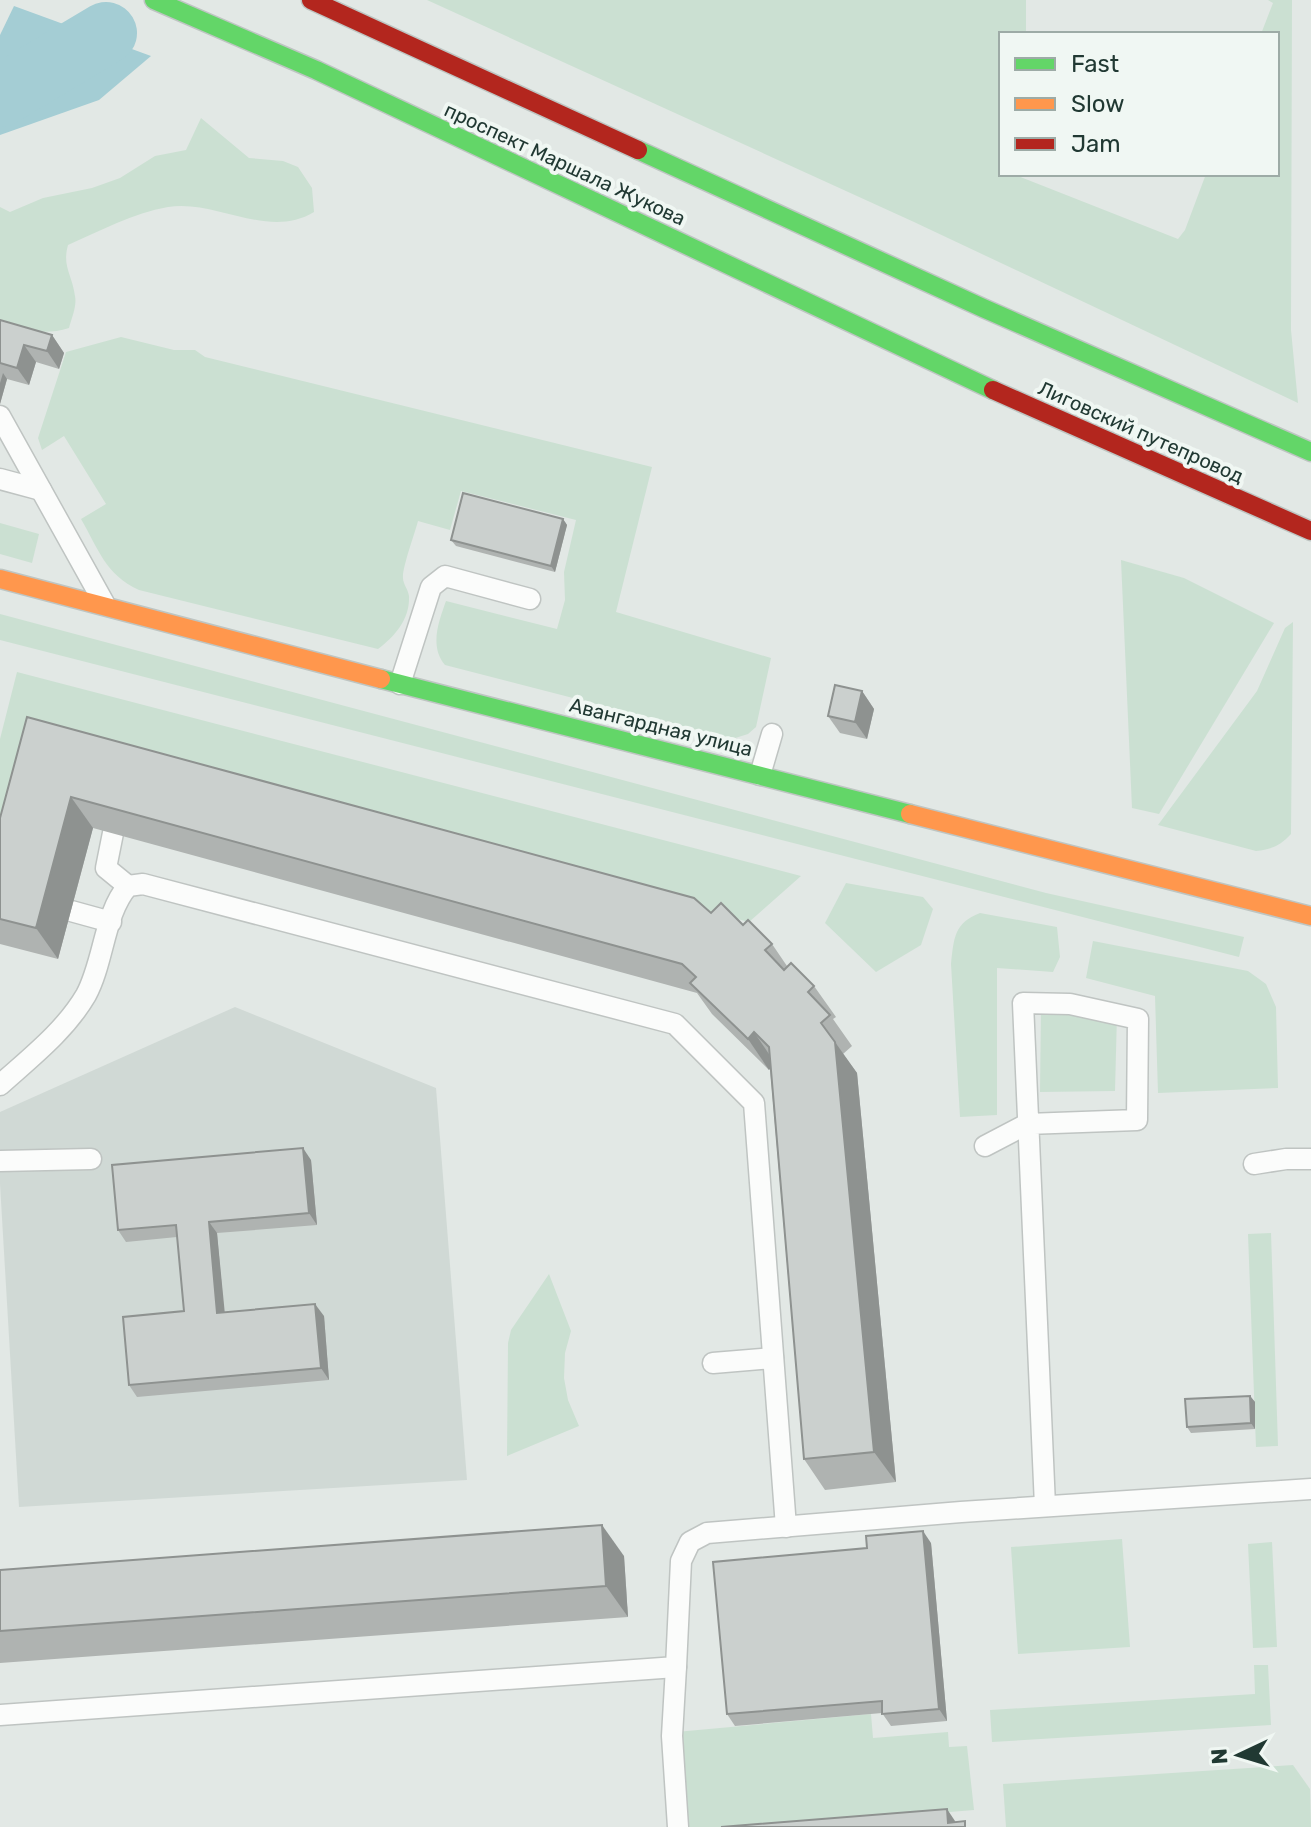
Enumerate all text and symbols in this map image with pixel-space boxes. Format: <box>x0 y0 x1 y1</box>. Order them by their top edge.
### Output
legend <box>999 32 1279 176</box>
text: Fast <box>1071 50 1119 78</box>
text: Slow <box>1071 90 1124 118</box>
street label: проспект Маршала Жукова <box>441 98 689 230</box>
text: Jam <box>1071 130 1121 158</box>
street label: Лиговский путепровод <box>1034 376 1248 488</box>
street label: Авангардная улица <box>567 693 755 761</box>
north arrow <box>1199 1715 1279 1795</box>
text: N <box>1206 1748 1234 1765</box>

